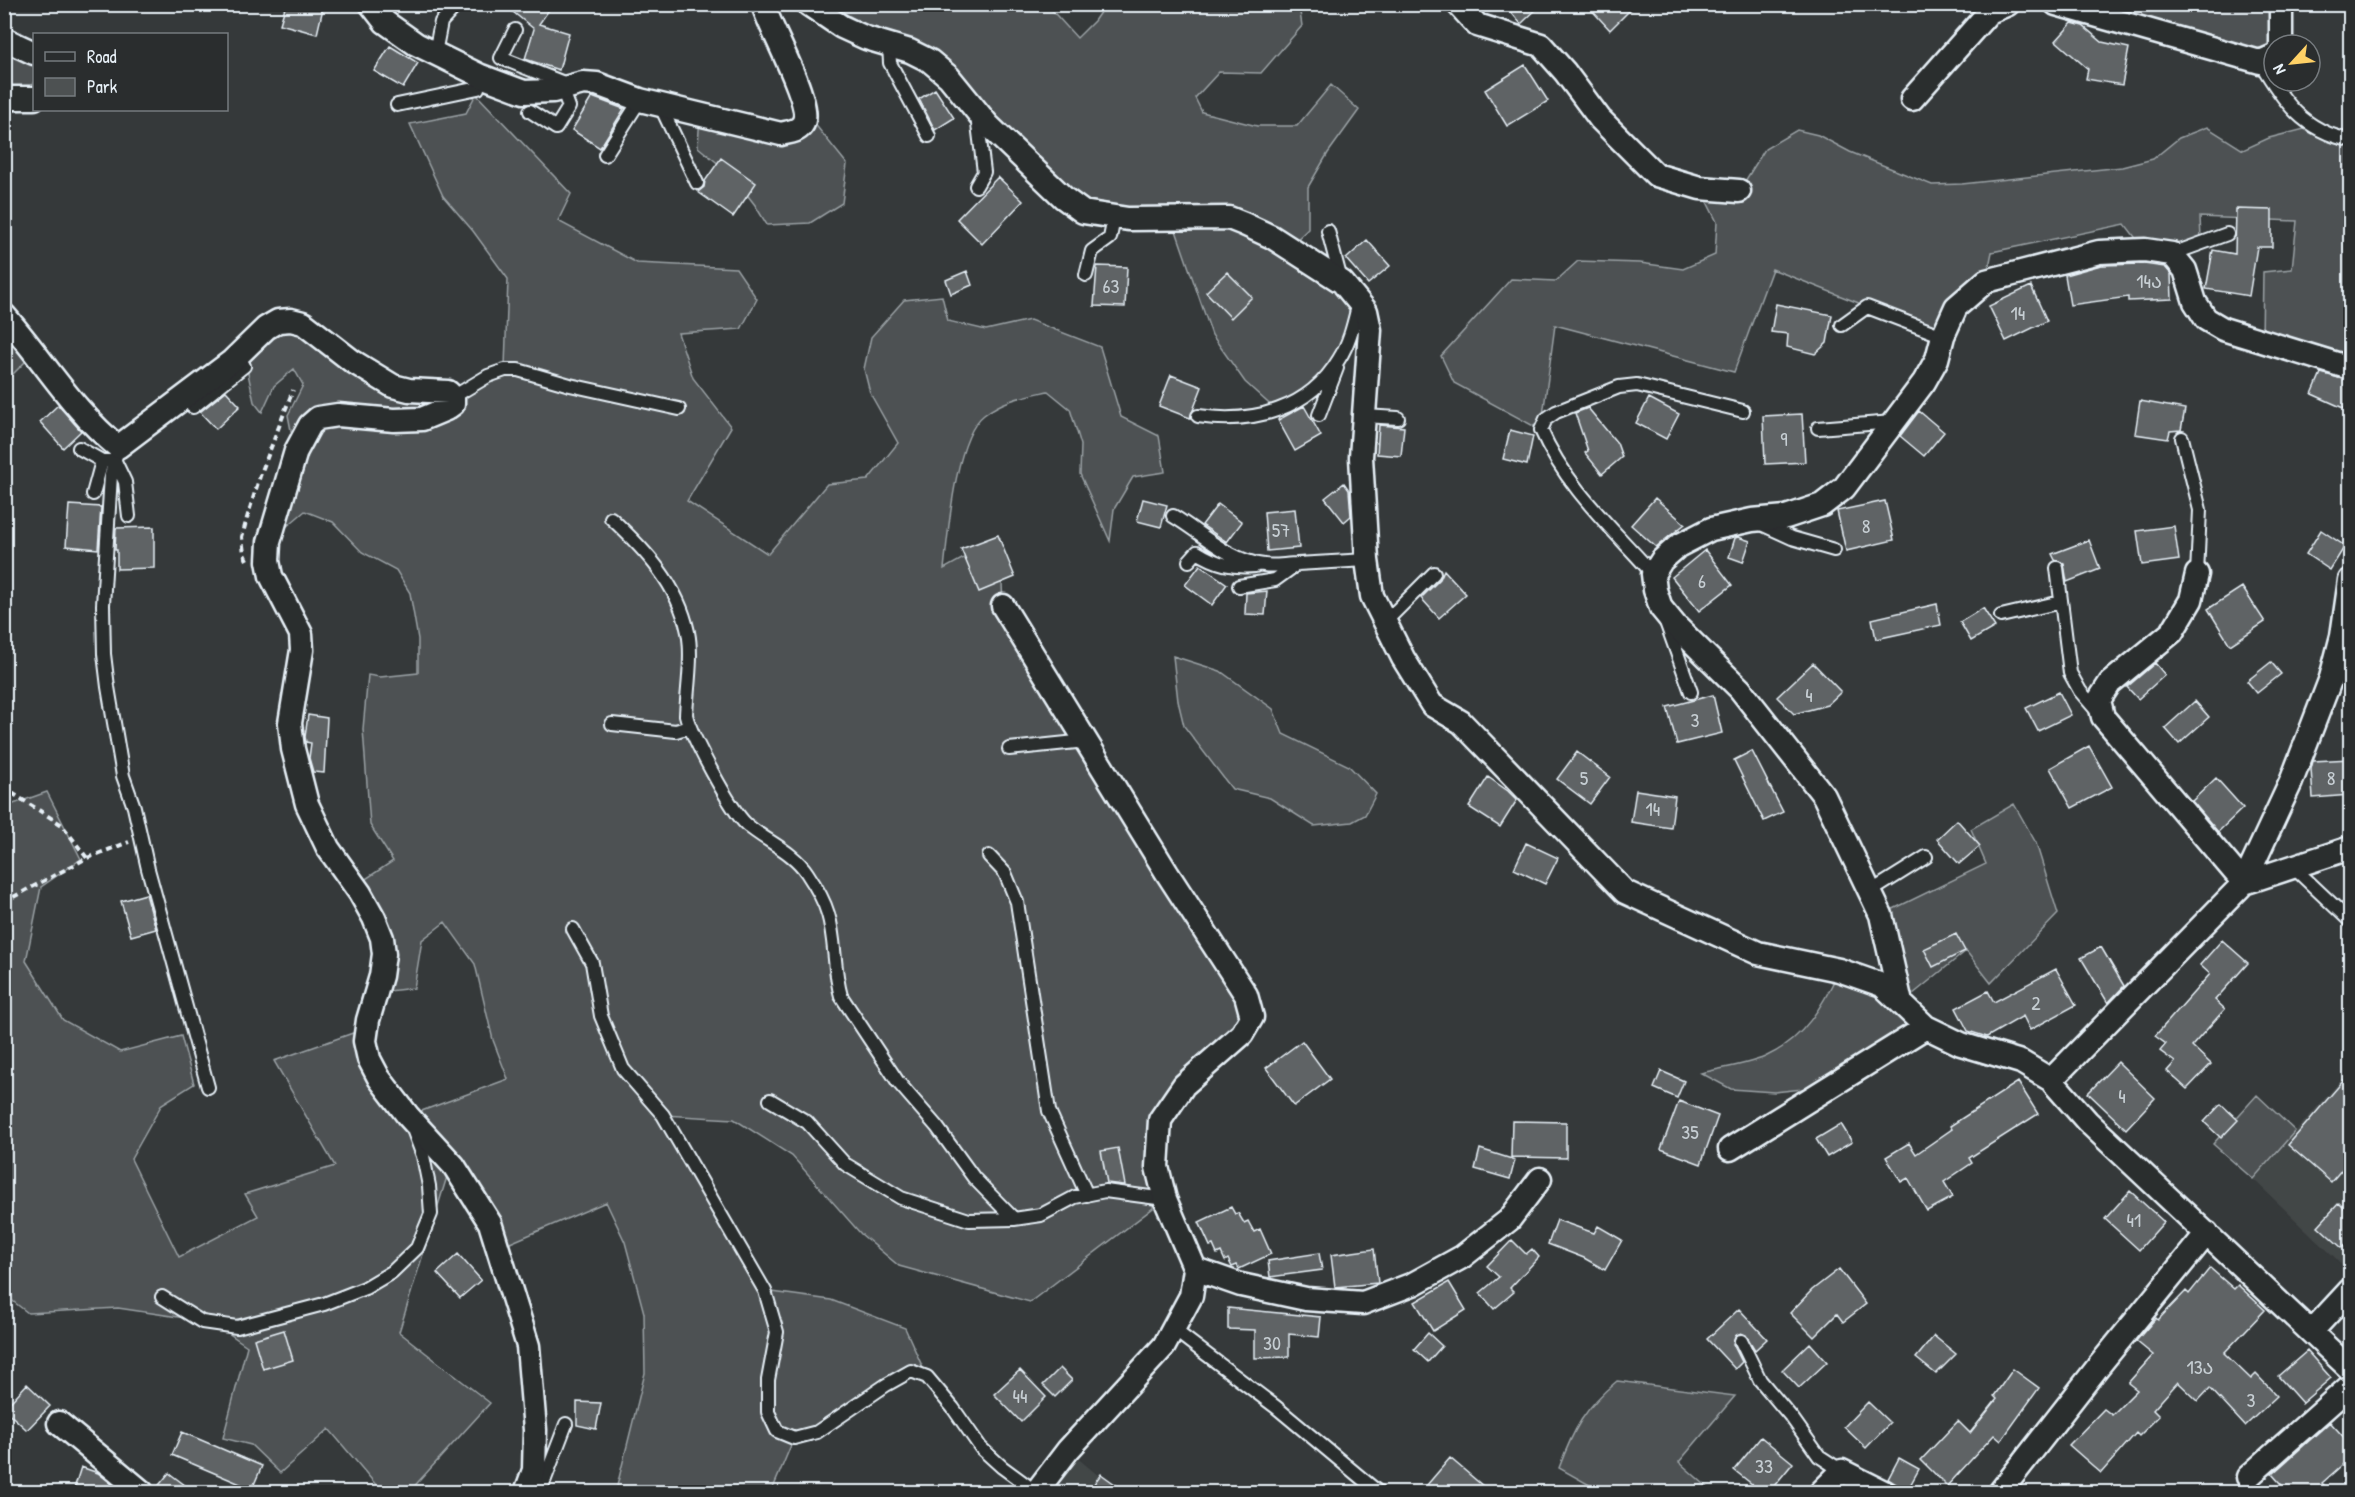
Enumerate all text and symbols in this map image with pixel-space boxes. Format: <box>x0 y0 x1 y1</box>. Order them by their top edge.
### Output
legend <box>33 33 228 111</box>
north arrow <box>2262 33 2322 93</box>
text: Road <box>87 44 117 69</box>
text: N <box>2267 61 2290 79</box>
text: Park <box>87 74 118 99</box>
house number: 14ა <box>2136 267 2162 294</box>
house number: 63 <box>1103 272 1120 299</box>
house number: 14 <box>2011 299 2025 326</box>
house number: 9 <box>1780 425 1788 452</box>
house number: 8 <box>1862 512 1870 539</box>
house number: 57 <box>1272 516 1290 543</box>
house number: 6 <box>1698 567 1706 594</box>
house number: 4 <box>1805 681 1813 708</box>
house number: 3 <box>1691 706 1700 733</box>
house number: 5 <box>1580 764 1589 791</box>
house number: 8 <box>2327 764 2335 791</box>
house number: 14 <box>1646 795 1660 822</box>
house number: 2 <box>2031 989 2041 1016</box>
house number: 4 <box>2118 1082 2126 1109</box>
house number: 35 <box>1681 1118 1699 1145</box>
house number: 41 <box>2127 1206 2141 1233</box>
house number: 30 <box>1263 1329 1281 1356</box>
house number: 13ა <box>2186 1353 2214 1380</box>
house number: 44 <box>1013 1382 1028 1409</box>
house number: 3 <box>2247 1386 2256 1413</box>
house number: 33 <box>1755 1452 1773 1479</box>

